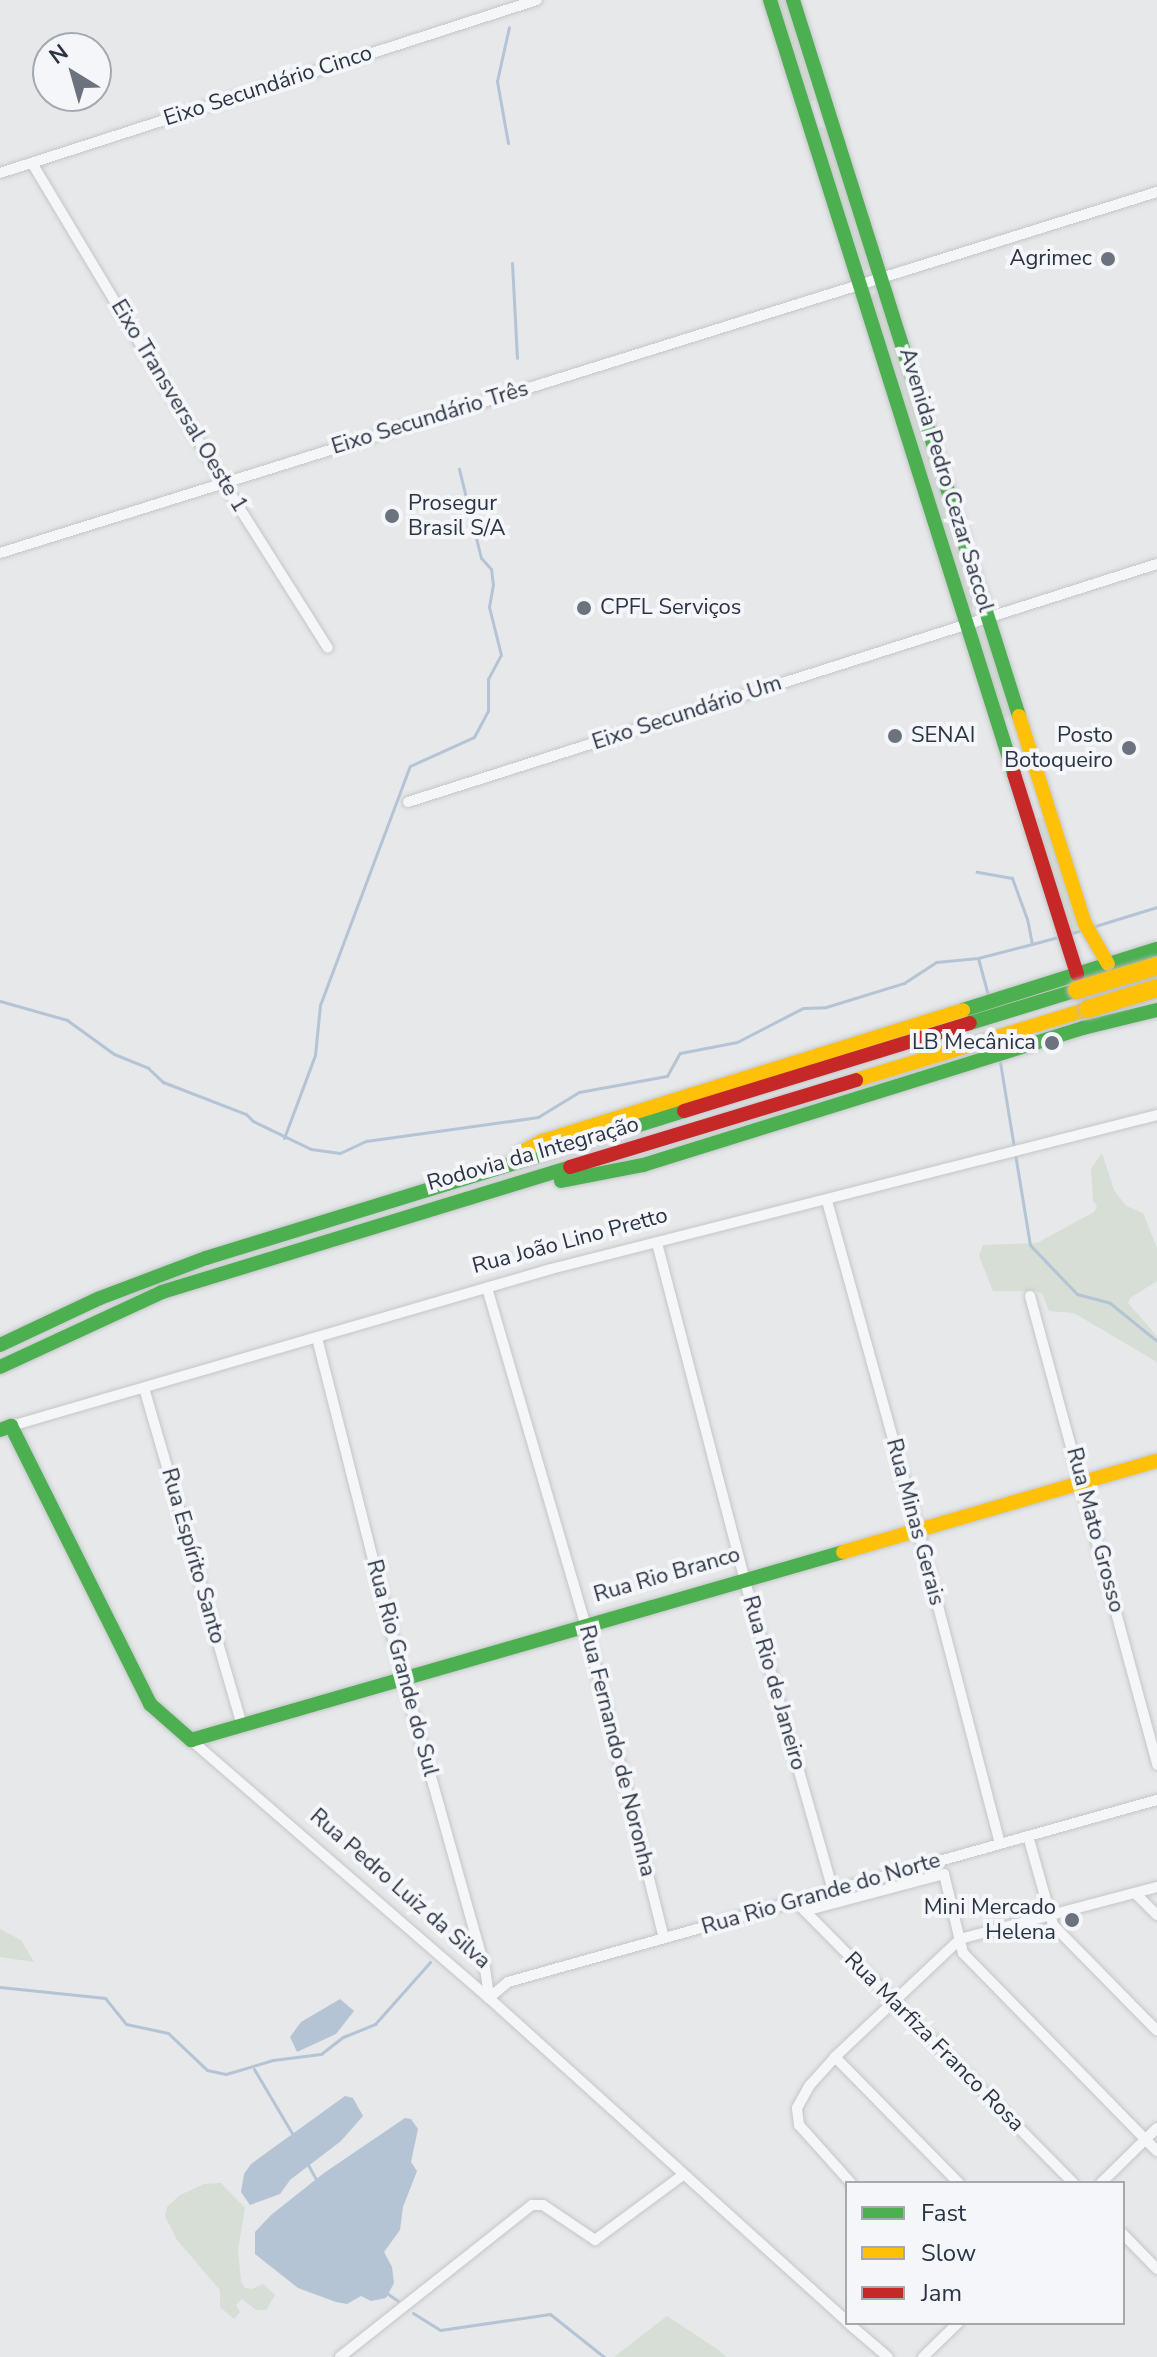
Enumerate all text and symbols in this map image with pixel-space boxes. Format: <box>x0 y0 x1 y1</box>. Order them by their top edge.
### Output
north arrow <box>32 32 112 112</box>
text: N <box>43 37 74 71</box>
street label: Eixo Secundário Cinco <box>161 40 375 132</box>
place label: Agrimec <box>1009 246 1092 272</box>
marker: Agrimec <box>1099 250 1117 268</box>
street label: Eixo Transversal Oeste 1 <box>105 295 253 517</box>
street label: Avenida Pedro Cezar Saccol <box>893 345 999 615</box>
street label: Eixo Secundário Três <box>328 376 532 460</box>
place label: Prosegur Brasil S/A <box>408 490 506 542</box>
marker: Prosegur Brasil S/A <box>383 507 401 525</box>
place label: CPFL Serviços <box>600 595 741 621</box>
marker: CPFL Serviços <box>575 599 593 617</box>
street label: Eixo Secundário Um <box>589 670 785 756</box>
place label: Posto Botoqueiro <box>1004 722 1113 774</box>
place label: SENAI <box>911 723 975 749</box>
marker: SENAI <box>886 727 904 745</box>
marker: Posto Botoqueiro <box>1120 739 1138 757</box>
place label: LB Mecânica <box>912 1030 1036 1056</box>
marker: LB Mecânica <box>1043 1034 1061 1052</box>
street label: Rodovia da Integração <box>424 1111 642 1197</box>
street label: Rua João Lino Pretto <box>469 1202 671 1280</box>
street label: Rua Minas Gerais <box>880 1436 950 1608</box>
street label: Rua Mato Grosso <box>1060 1445 1130 1615</box>
street label: Rua Espírito Santo <box>155 1465 231 1647</box>
street label: Rua Rio Branco <box>591 1541 743 1609</box>
street label: Rua Rio Grande do Sul <box>360 1557 444 1779</box>
street label: Rua Rio de Janeiro <box>736 1593 812 1773</box>
street label: Rua Fernando de Noronha <box>573 1623 661 1879</box>
street label: Rua Pedro Luiz da Silva <box>304 1803 496 1975</box>
street label: Rua Rio Grande do Norte <box>699 1847 943 1941</box>
place label: Mini Mercado Helena <box>924 1894 1056 1946</box>
marker: Mini Mercado Helena <box>1063 1911 1081 1929</box>
street label: Rua Marfiza Franco Rosa <box>839 1947 1029 2137</box>
legend <box>845 2181 1125 2325</box>
text: Fast <box>921 2197 966 2229</box>
text: Slow <box>921 2237 976 2269</box>
text: Jam <box>921 2277 962 2309</box>

